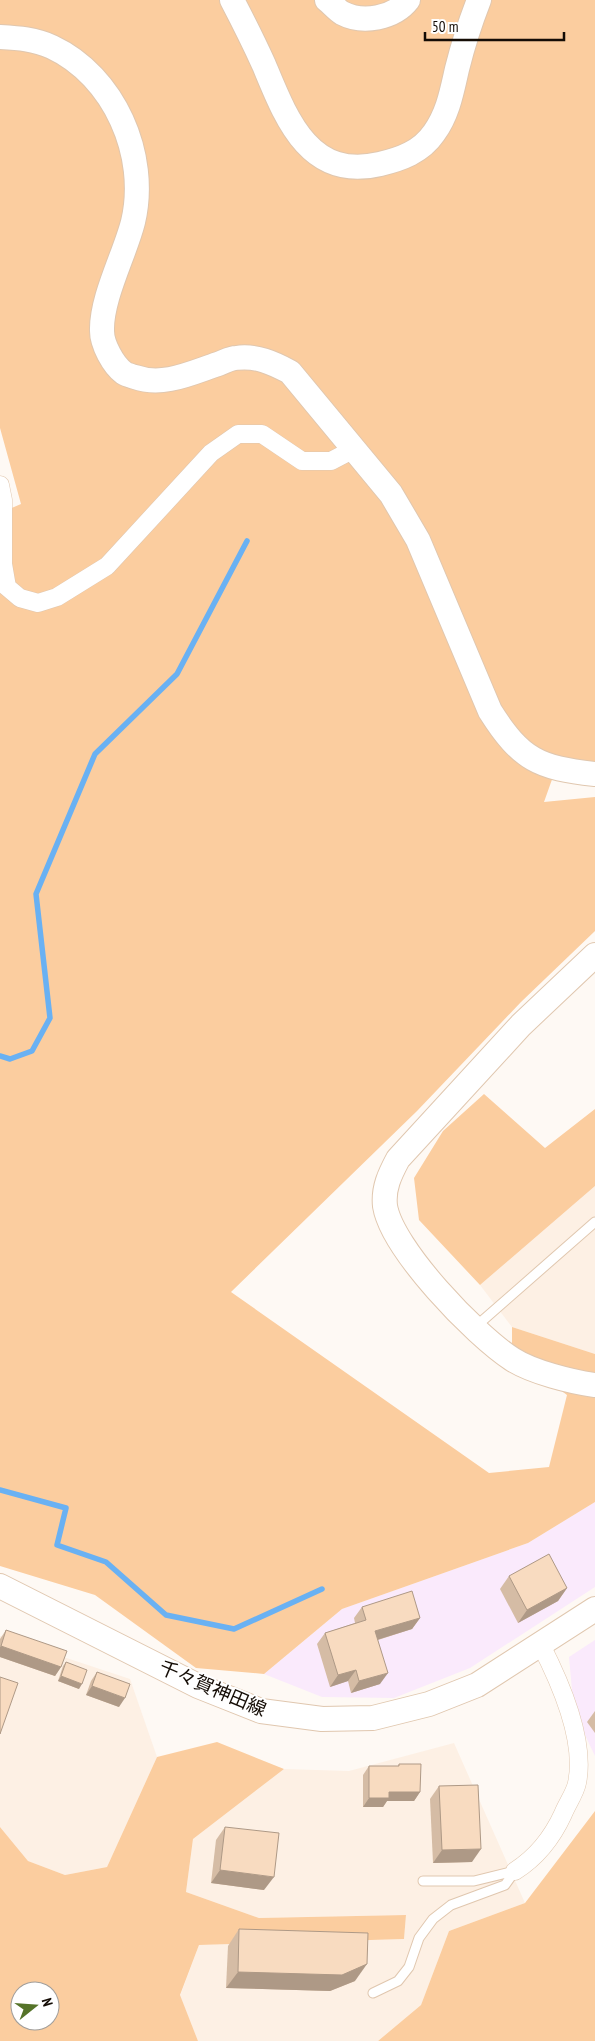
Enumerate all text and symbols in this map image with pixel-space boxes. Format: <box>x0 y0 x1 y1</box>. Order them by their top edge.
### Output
scale bar <box>425 10 564 42</box>
text: 50 m <box>432 17 458 36</box>
street label: 千々賀神田線 <box>156 1655 270 1721</box>
north arrow <box>10 1981 60 2031</box>
text: N <box>38 1996 57 2008</box>

